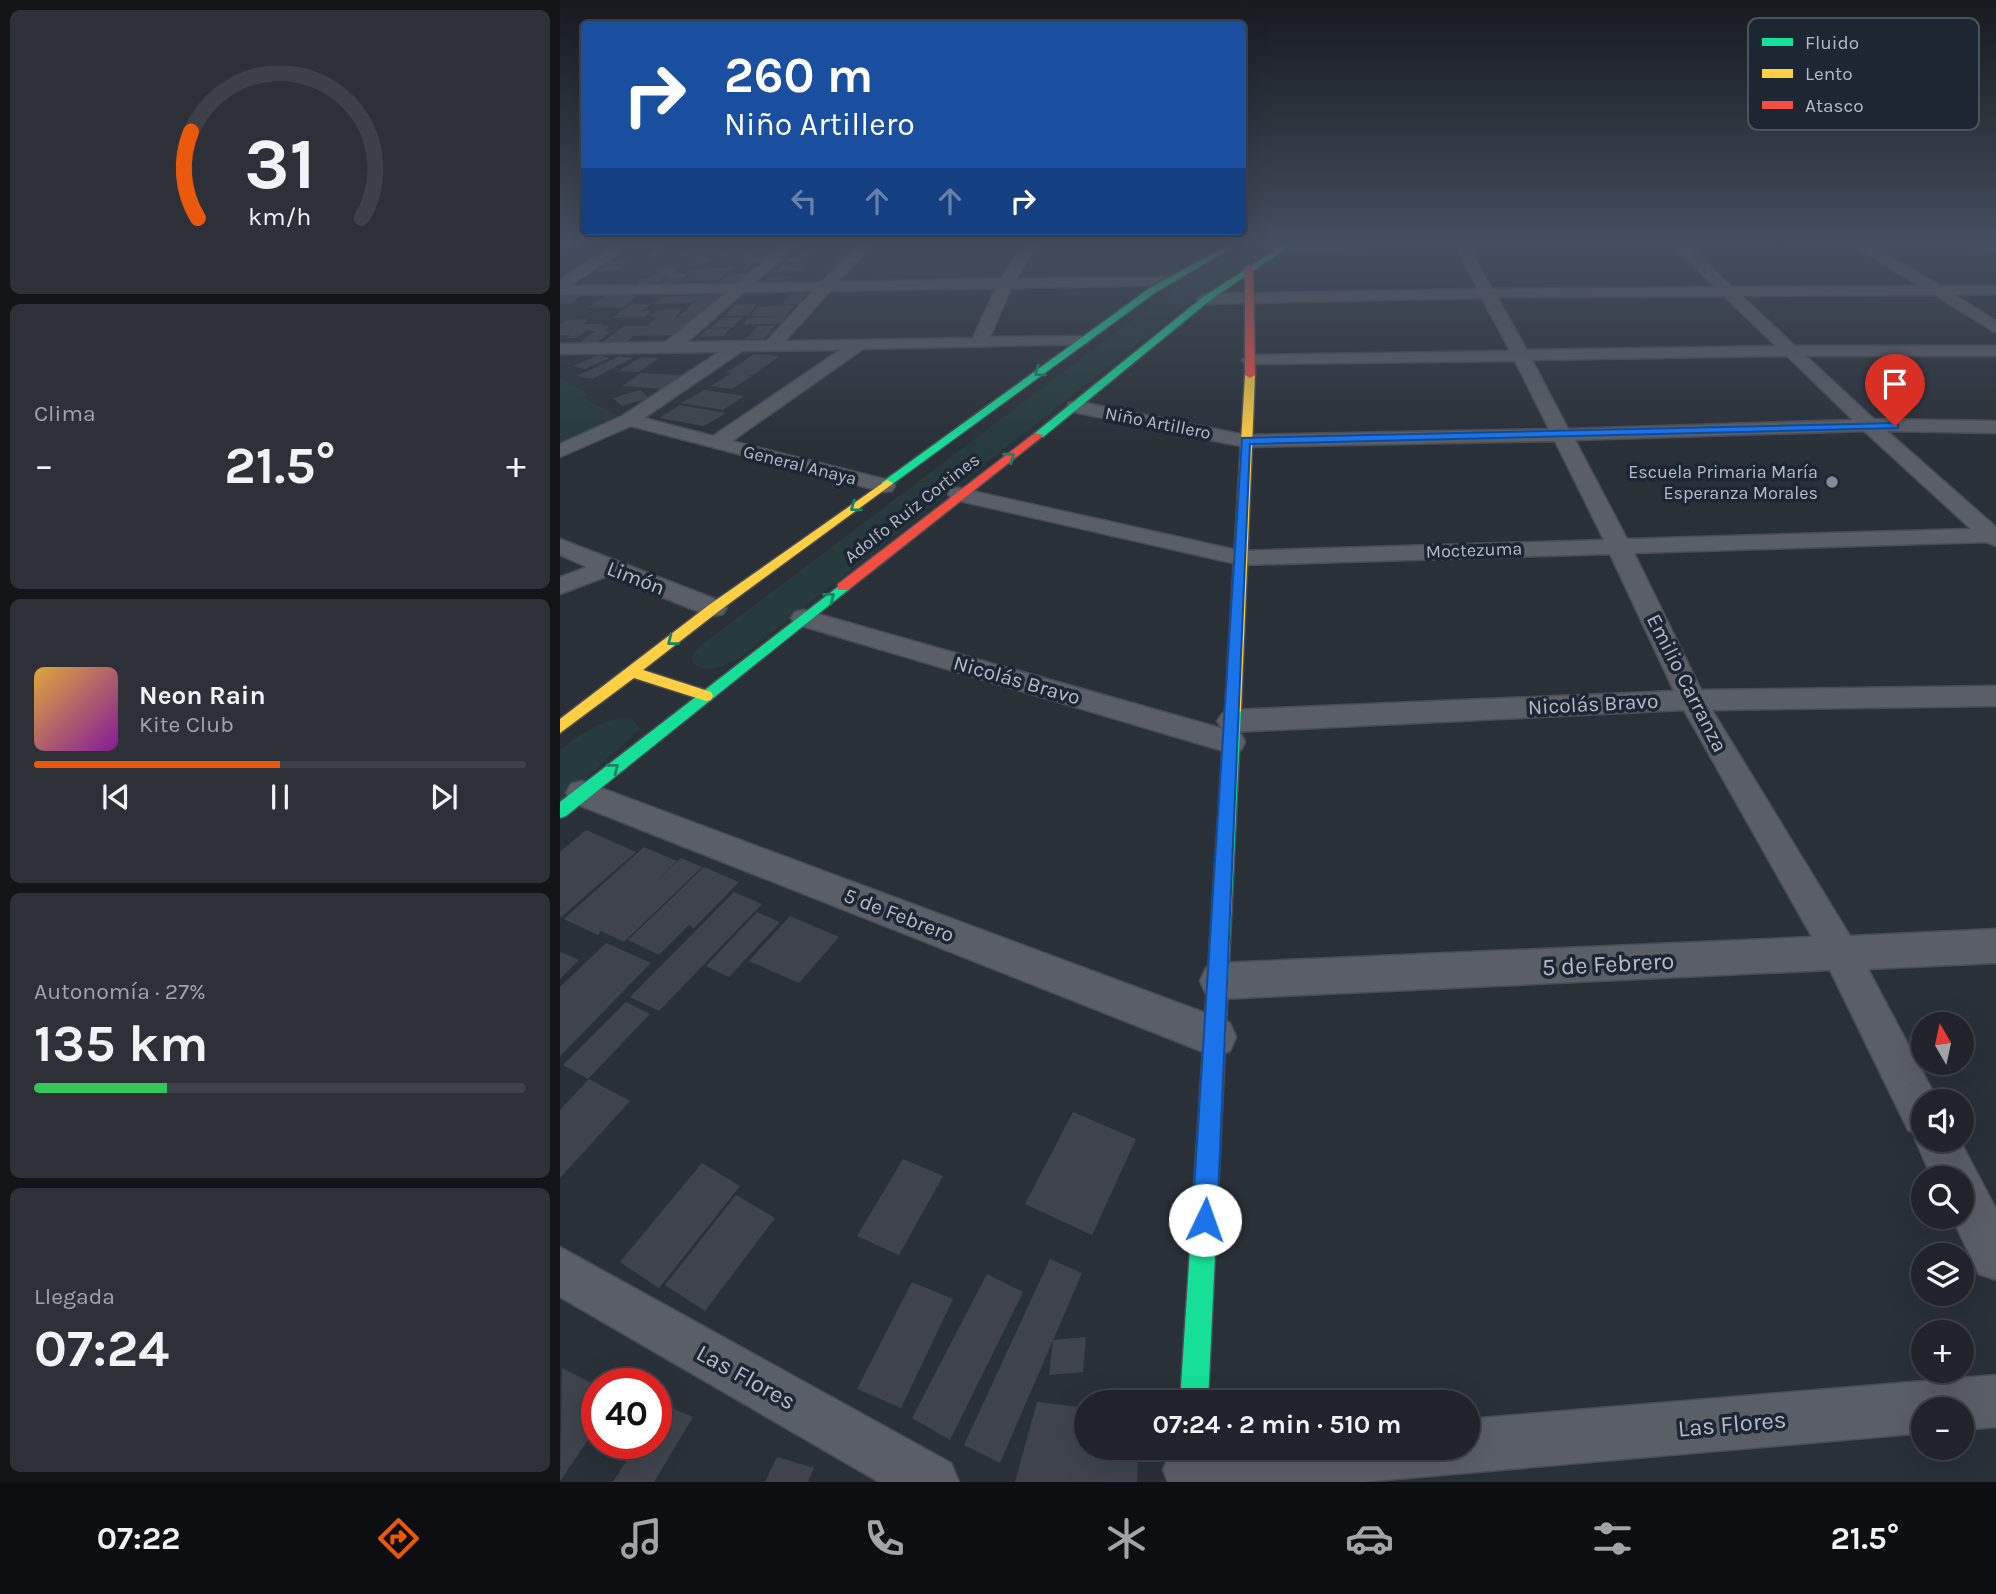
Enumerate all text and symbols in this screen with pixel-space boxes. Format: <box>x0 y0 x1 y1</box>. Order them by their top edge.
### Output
legend <box>1748 18 1979 130</box>
text: Fluido <box>1805 32 1859 54</box>
text: 260 m <box>724 47 873 104</box>
icon: right <box>609 49 700 140</box>
text: Lento <box>1805 63 1853 85</box>
text: Atasco <box>1805 95 1864 117</box>
text: Niño Artillero <box>724 106 915 143</box>
text: 31 <box>244 122 316 207</box>
icon: left <box>785 182 823 220</box>
icon: ahead <box>858 182 896 220</box>
icon: ahead <box>931 182 969 220</box>
icon: right <box>1004 182 1042 220</box>
text: km/h <box>248 202 312 231</box>
pin <box>1865 354 1925 426</box>
one-way arrow <box>1034 364 1047 377</box>
icon: arrive <box>1876 365 1914 403</box>
text: Clima <box>34 400 96 427</box>
street label: Niño Artillero <box>1103 402 1213 444</box>
text: 21.5° <box>224 435 336 496</box>
street label: General Anaya <box>741 440 859 490</box>
text: − <box>34 443 54 488</box>
text: + <box>506 443 526 488</box>
street label: Adolfo Ruiz Cortines <box>840 448 984 568</box>
one-way arrow <box>1002 452 1014 465</box>
place label: Escuela Primaria María Esperanza Morales <box>1628 461 1818 504</box>
marker: Escuela Primaria María Esperanza Morales <box>1824 474 1840 490</box>
one-way arrow <box>850 499 863 511</box>
street label: Moctezuma <box>1425 537 1523 563</box>
street label: Limón <box>604 556 668 600</box>
one-way arrow <box>823 592 835 605</box>
street label: Emilio Carranza <box>1642 610 1732 756</box>
one-way arrow <box>667 632 679 645</box>
street label: Nicolás Bravo <box>951 650 1083 710</box>
text: Neon Rain <box>139 680 266 711</box>
street label: Nicolás Bravo <box>1527 689 1659 719</box>
text: Kite Club <box>139 711 234 738</box>
one-way arrow <box>606 764 618 777</box>
icon: previous <box>97 778 135 816</box>
icon: pause <box>261 778 299 816</box>
icon: next <box>425 778 463 816</box>
street label: 5 de Febrero <box>840 883 958 947</box>
street label: 5 de Febrero <box>1541 947 1675 981</box>
text: Autonomía · 27% <box>34 978 206 1005</box>
north arrow <box>1911 1012 1974 1074</box>
map controls <box>1911 1012 1974 1460</box>
text: 135 km <box>34 1013 208 1074</box>
button: sound <box>1911 1089 1974 1152</box>
button: search <box>1911 1166 1974 1229</box>
position arrow <box>1168 1183 1242 1257</box>
button: layers <box>1911 1243 1974 1306</box>
text: Llegada <box>34 1283 115 1310</box>
text: 07:24 <box>34 1318 169 1379</box>
button: + <box>1911 1320 1974 1383</box>
street label: Las Flores <box>692 1338 800 1416</box>
speed limit sign: 40 <box>581 1368 672 1459</box>
button: − <box>1911 1397 1974 1460</box>
street label: Las Flores <box>1677 1405 1787 1443</box>
text: 07:24 · 2 min · 510 m <box>1153 1409 1401 1440</box>
icon: directions <box>374 1514 423 1563</box>
icon: music <box>617 1514 666 1563</box>
icon: phone <box>860 1514 909 1563</box>
icon: climate <box>1102 1514 1151 1563</box>
icon: car <box>1345 1514 1394 1563</box>
icon: filters <box>1588 1514 1637 1563</box>
text: 07:22 <box>97 1520 180 1557</box>
text: 21.5° <box>1830 1520 1899 1557</box>

